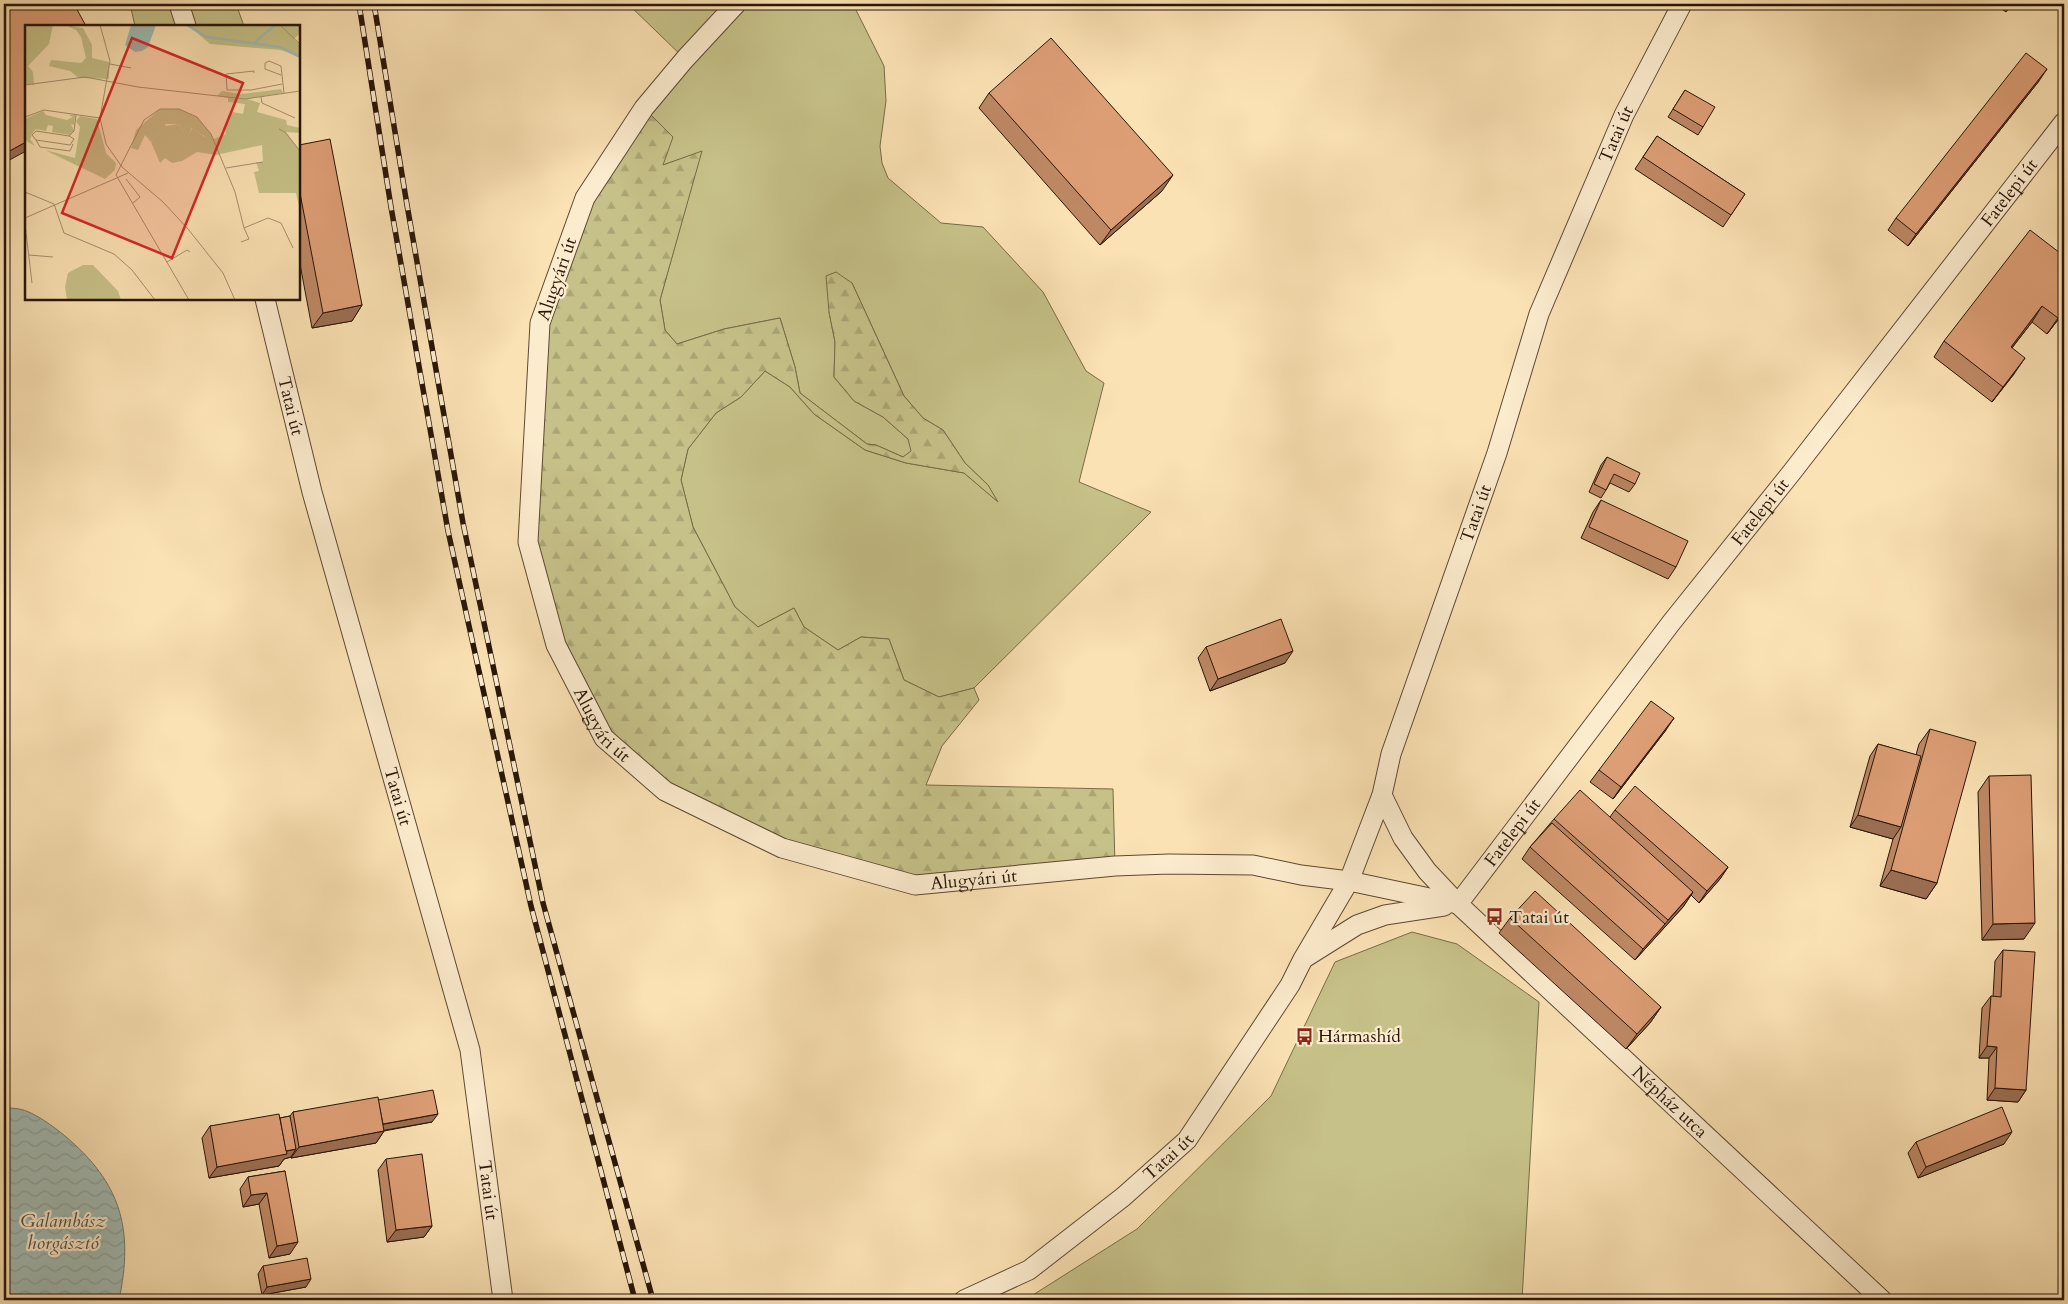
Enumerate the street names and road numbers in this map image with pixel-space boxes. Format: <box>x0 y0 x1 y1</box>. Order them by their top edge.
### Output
street label: Tatai út <box>1593 101 1639 167</box>
street label: Fatelepi út <box>1975 153 2044 232</box>
street label: Alugyári út <box>531 234 583 324</box>
street label: Tatai út <box>272 374 310 438</box>
street label: Fatelepi út <box>1725 473 1795 551</box>
street label: Tatai út <box>1454 481 1498 546</box>
street label: Alugyári út <box>567 683 636 768</box>
street label: Tatai út <box>378 764 418 829</box>
street label: Fatelepi út <box>1478 793 1547 872</box>
street label: Alugyári út <box>929 863 1018 896</box>
street label: Népház utca <box>1627 1060 1713 1144</box>
street label: Tatai út <box>1137 1129 1200 1186</box>
street label: Tatai út <box>472 1159 505 1222</box>

